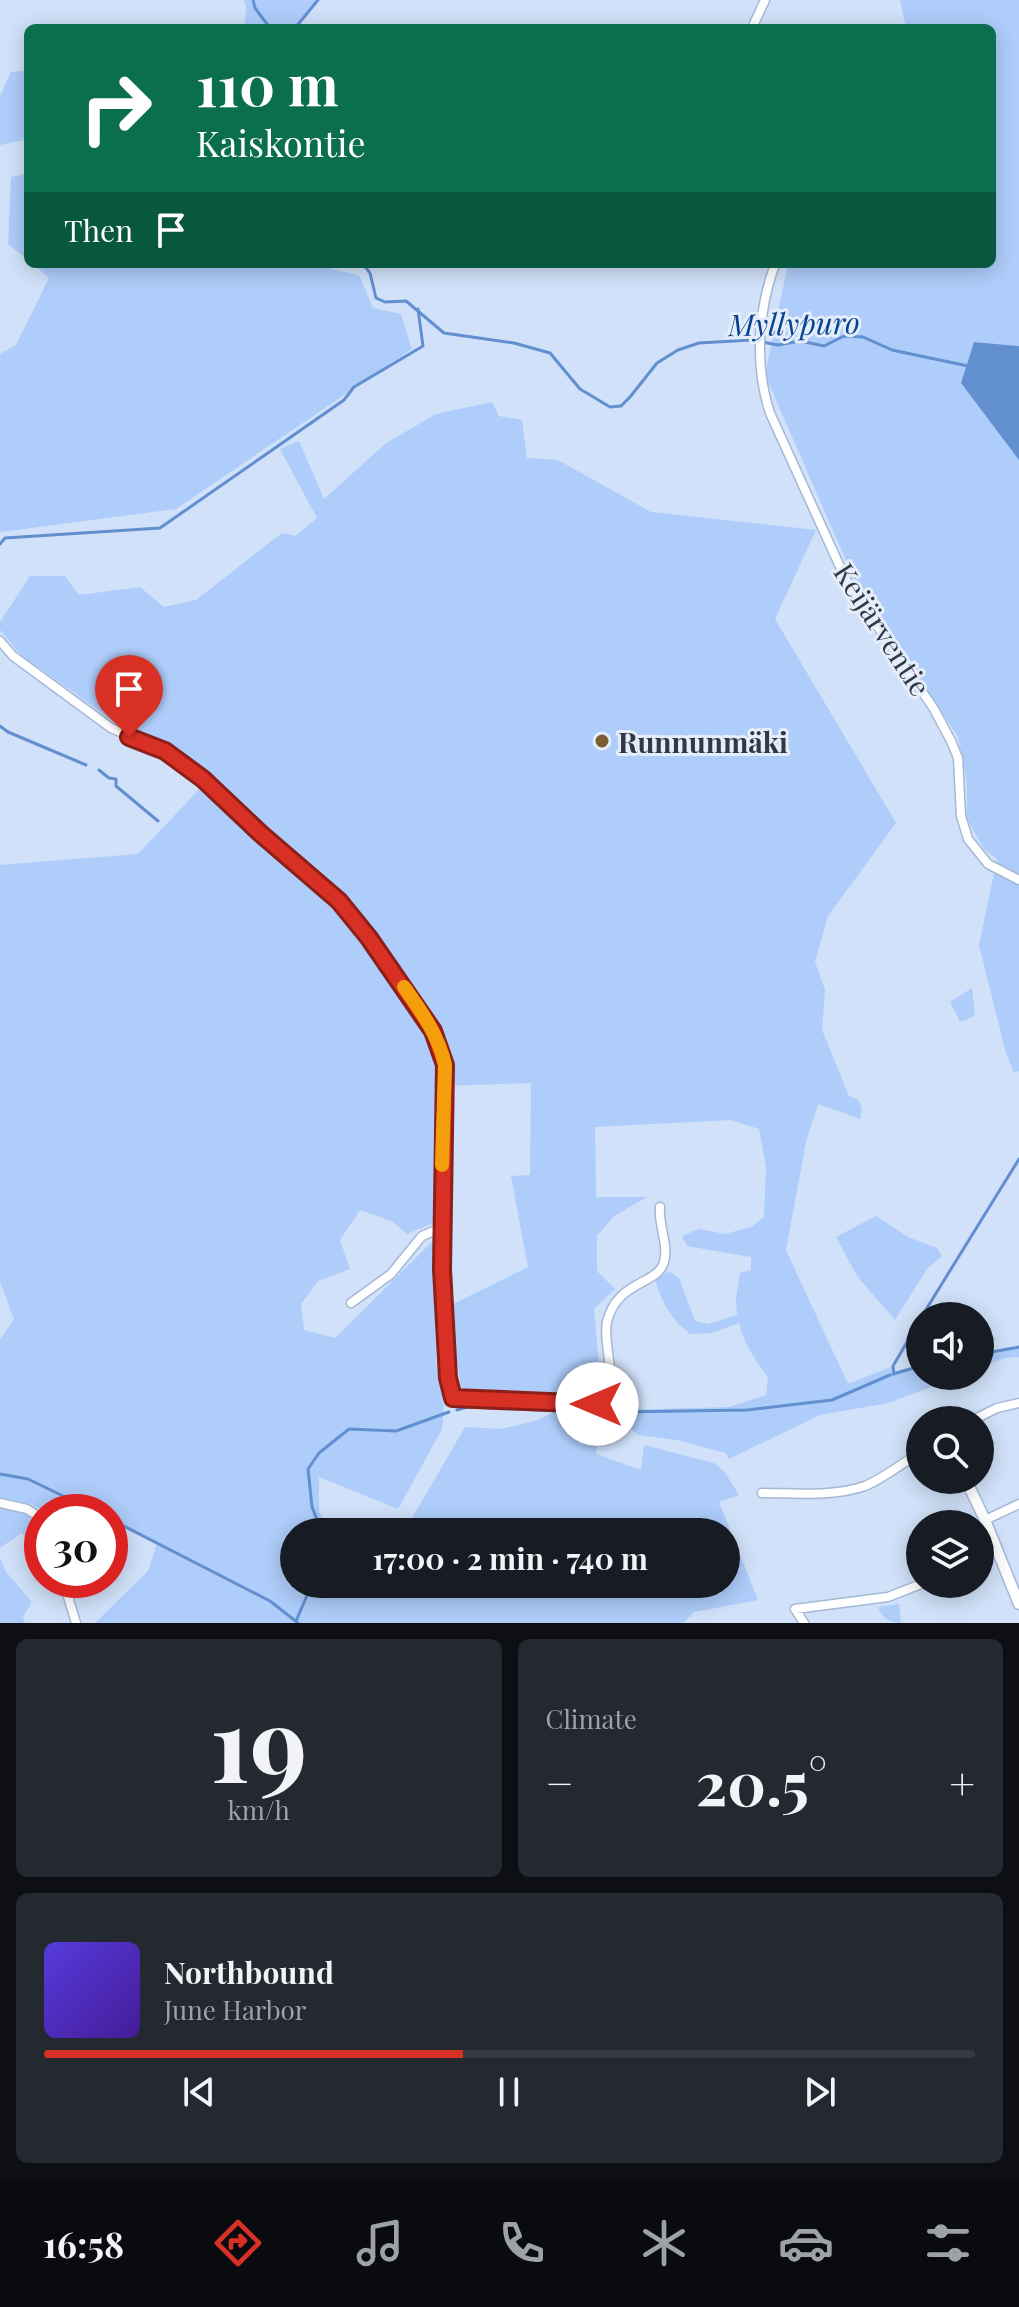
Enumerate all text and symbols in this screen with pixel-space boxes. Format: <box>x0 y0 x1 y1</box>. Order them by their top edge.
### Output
text: 110 m <box>196 46 339 121</box>
icon: right <box>64 56 168 160</box>
text: Kaiskontie <box>196 118 366 166</box>
icon: arrive <box>149 208 193 252</box>
text: Then <box>64 210 133 250</box>
water label: Myllypuro <box>726 302 860 344</box>
street label: Keijärventie <box>826 556 940 702</box>
pin <box>95 655 163 737</box>
icon: arrive <box>107 667 151 711</box>
place label: Runnunmäki <box>618 723 788 760</box>
marker: Runnunmäki <box>593 732 611 750</box>
map controls <box>906 1302 994 1598</box>
button: sound <box>906 1302 994 1390</box>
position arrow <box>555 1362 639 1446</box>
button: search <box>906 1406 994 1494</box>
speed limit sign: 30 <box>24 1494 128 1598</box>
button: layers <box>906 1510 994 1598</box>
text: 17:00 · 2 min · 740 m <box>372 1538 648 1578</box>
text: 19 <box>210 1670 307 1809</box>
text: Climate <box>546 1701 637 1736</box>
text: 20.5° <box>696 1741 827 1821</box>
text: − <box>546 1752 574 1811</box>
text: + <box>949 1752 975 1811</box>
text: km/h <box>228 1792 290 1827</box>
text: Northbound <box>164 1952 334 1992</box>
text: June Harbor <box>164 1992 306 2027</box>
icon: previous <box>177 2070 221 2114</box>
icon: pause <box>487 2070 531 2114</box>
icon: next <box>798 2070 842 2114</box>
icon: directions <box>210 2215 266 2271</box>
icon: music <box>352 2215 408 2271</box>
icon: phone <box>494 2215 550 2271</box>
icon: climate <box>636 2215 692 2271</box>
icon: car <box>778 2215 834 2271</box>
icon: filters <box>920 2215 976 2271</box>
text: 16:58 <box>43 2219 124 2267</box>

